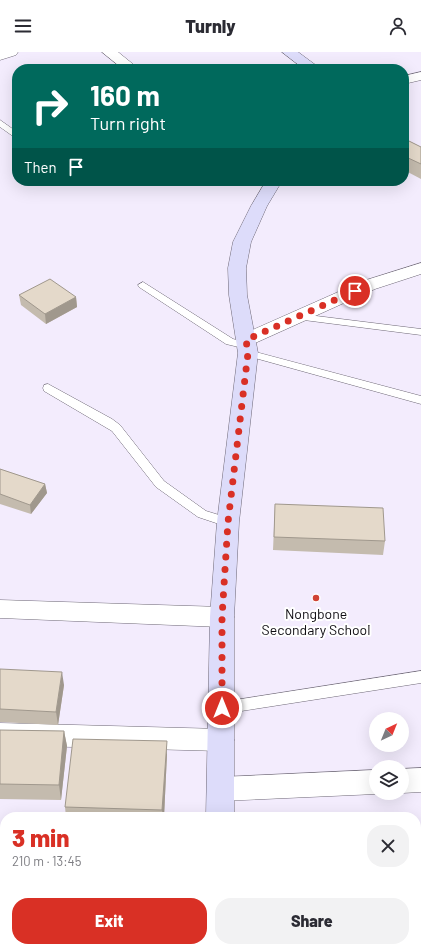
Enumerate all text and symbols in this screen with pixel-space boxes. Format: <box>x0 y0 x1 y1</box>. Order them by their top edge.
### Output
icon: menu <box>12 15 34 37</box>
text: Turnly <box>185 15 236 37</box>
icon: person <box>387 15 409 37</box>
text: 160 m <box>90 78 160 112</box>
icon: right <box>24 80 76 132</box>
text: Turn right <box>90 112 166 134</box>
icon: arrive <box>65 156 87 178</box>
text: Then <box>24 158 57 176</box>
pin <box>338 274 372 308</box>
icon: arrive <box>344 280 366 302</box>
marker: Nongbone Secondary School <box>311 593 321 603</box>
place label: Nongbone Secondary School <box>262 605 370 638</box>
position arrow <box>201 687 243 729</box>
north arrow <box>369 712 409 752</box>
map controls <box>369 712 409 800</box>
button: layers <box>369 760 409 800</box>
text: 3 min <box>12 823 69 852</box>
button: close <box>367 825 409 867</box>
text: 210 m · 13:45 <box>12 853 81 869</box>
button: Exit <box>12 898 207 944</box>
button: Share <box>215 898 409 944</box>

